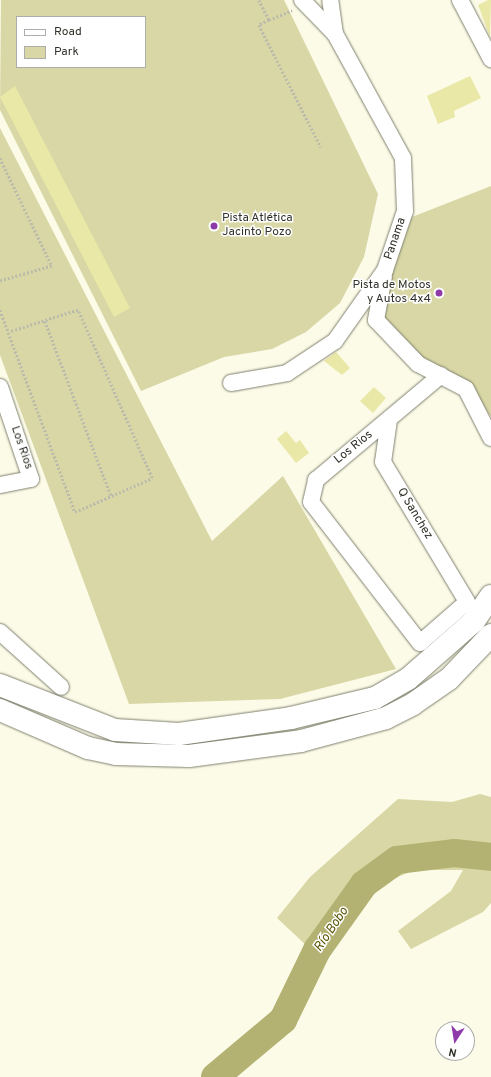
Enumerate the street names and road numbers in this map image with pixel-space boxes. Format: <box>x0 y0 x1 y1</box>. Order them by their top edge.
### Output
street label: Panama <box>382 216 410 262</box>
street label: Los Rios <box>7 424 35 472</box>
street label: Los Rios <box>332 428 376 468</box>
street label: Q Sanchez <box>393 486 435 542</box>

